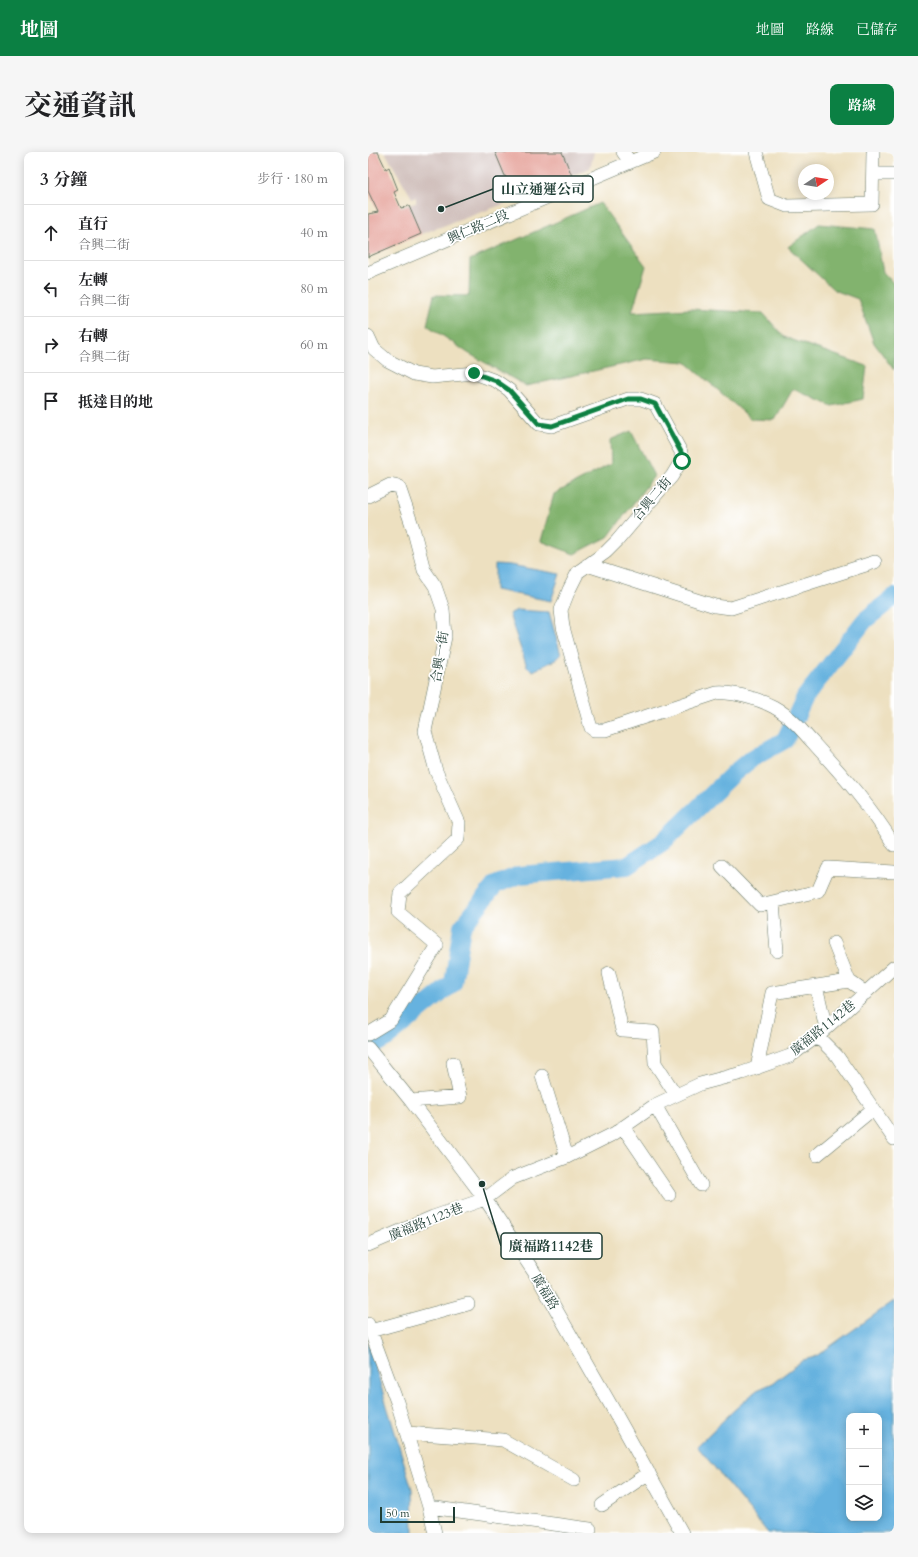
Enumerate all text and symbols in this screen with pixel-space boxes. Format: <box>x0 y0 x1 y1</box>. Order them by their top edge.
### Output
text: 地圖 <box>20 17 58 43</box>
text: 地圖 <box>756 20 784 39</box>
text: 路線 <box>806 20 834 39</box>
text: 已儲存 <box>856 20 898 39</box>
button: 路線 <box>830 84 894 125</box>
text: 交通資訊 <box>24 87 136 125</box>
north arrow <box>798 164 834 200</box>
text: 3 分鐘 <box>40 168 87 191</box>
text: 步行 · 180 m <box>257 170 328 188</box>
callout: 山立通運公司 <box>493 176 593 202</box>
text: 山立通運公司 <box>501 180 585 199</box>
street label: 興仁路二段 <box>445 206 511 248</box>
text: 直行 <box>78 214 108 234</box>
icon: ahead <box>40 222 62 244</box>
text: 40 m <box>300 224 328 242</box>
text: 合興二街 <box>78 236 130 254</box>
text: 左轉 <box>78 270 108 290</box>
icon: left <box>40 278 62 300</box>
text: 80 m <box>300 280 328 298</box>
text: 合興二街 <box>78 292 130 310</box>
text: 右轉 <box>78 326 108 346</box>
icon: right <box>40 334 62 356</box>
text: 60 m <box>300 336 328 354</box>
text: 合興二街 <box>78 348 130 366</box>
route end <box>465 364 483 382</box>
icon: arrive <box>40 390 62 412</box>
text: 抵達目的地 <box>78 392 153 412</box>
route start <box>673 452 691 470</box>
street label: 合興二街 <box>628 473 676 525</box>
street label: 合興一街 <box>427 630 453 684</box>
street label: 廣福路1142巷 <box>787 996 859 1060</box>
street label: 廣福路1123巷 <box>386 1199 466 1245</box>
callout: 廣福路1142巷 <box>501 1233 602 1259</box>
text: 廣福路1142巷 <box>509 1237 593 1256</box>
street label: 廣福路 <box>527 1271 563 1313</box>
map controls <box>846 1413 882 1521</box>
button: + <box>846 1413 882 1449</box>
button: − <box>846 1449 882 1485</box>
button: layers <box>846 1485 882 1521</box>
scale bar <box>380 1505 455 1524</box>
text: 50 m <box>386 1506 410 1521</box>

